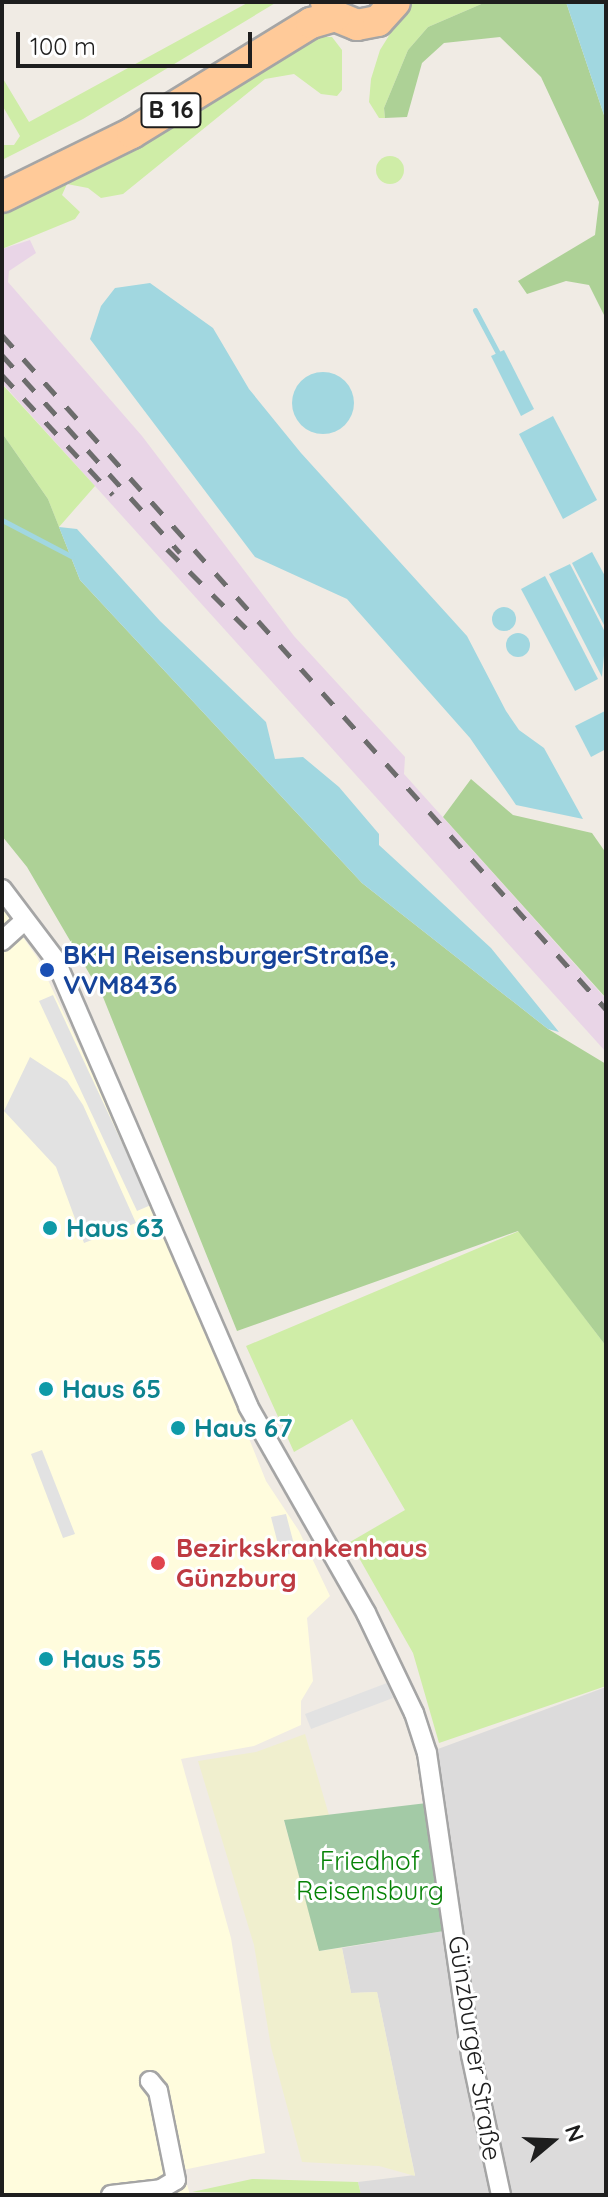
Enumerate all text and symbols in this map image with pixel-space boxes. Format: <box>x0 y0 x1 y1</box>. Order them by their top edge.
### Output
scale bar <box>20 16 256 66</box>
text: 100 m <box>30 31 96 61</box>
road number: B 16 <box>139 90 203 130</box>
place label: BKH ReisensburgerStraße, VVM8436 <box>63 939 397 1000</box>
marker: BKH ReisensburgerStraße, VVM8436 <box>38 961 56 979</box>
place label: Haus 63 <box>66 1212 164 1244</box>
marker: Haus 63 <box>41 1219 59 1237</box>
place label: Haus 65 <box>62 1373 161 1405</box>
marker: Haus 65 <box>37 1380 55 1398</box>
place label: Haus 67 <box>194 1412 292 1444</box>
marker: Haus 67 <box>169 1419 187 1437</box>
place label: Bezirkskrankenhaus Günzburg <box>176 1532 427 1594</box>
marker: Bezirkskrankenhaus Günzburg <box>147 1552 169 1574</box>
place label: Haus 55 <box>62 1643 162 1675</box>
marker: Haus 55 <box>37 1650 55 1668</box>
park label: Friedhof Reisensburg <box>296 1845 444 1906</box>
street label: Günzburger Straße <box>442 1933 508 2163</box>
north arrow <box>512 2101 592 2181</box>
text: N <box>559 2121 591 2145</box>

